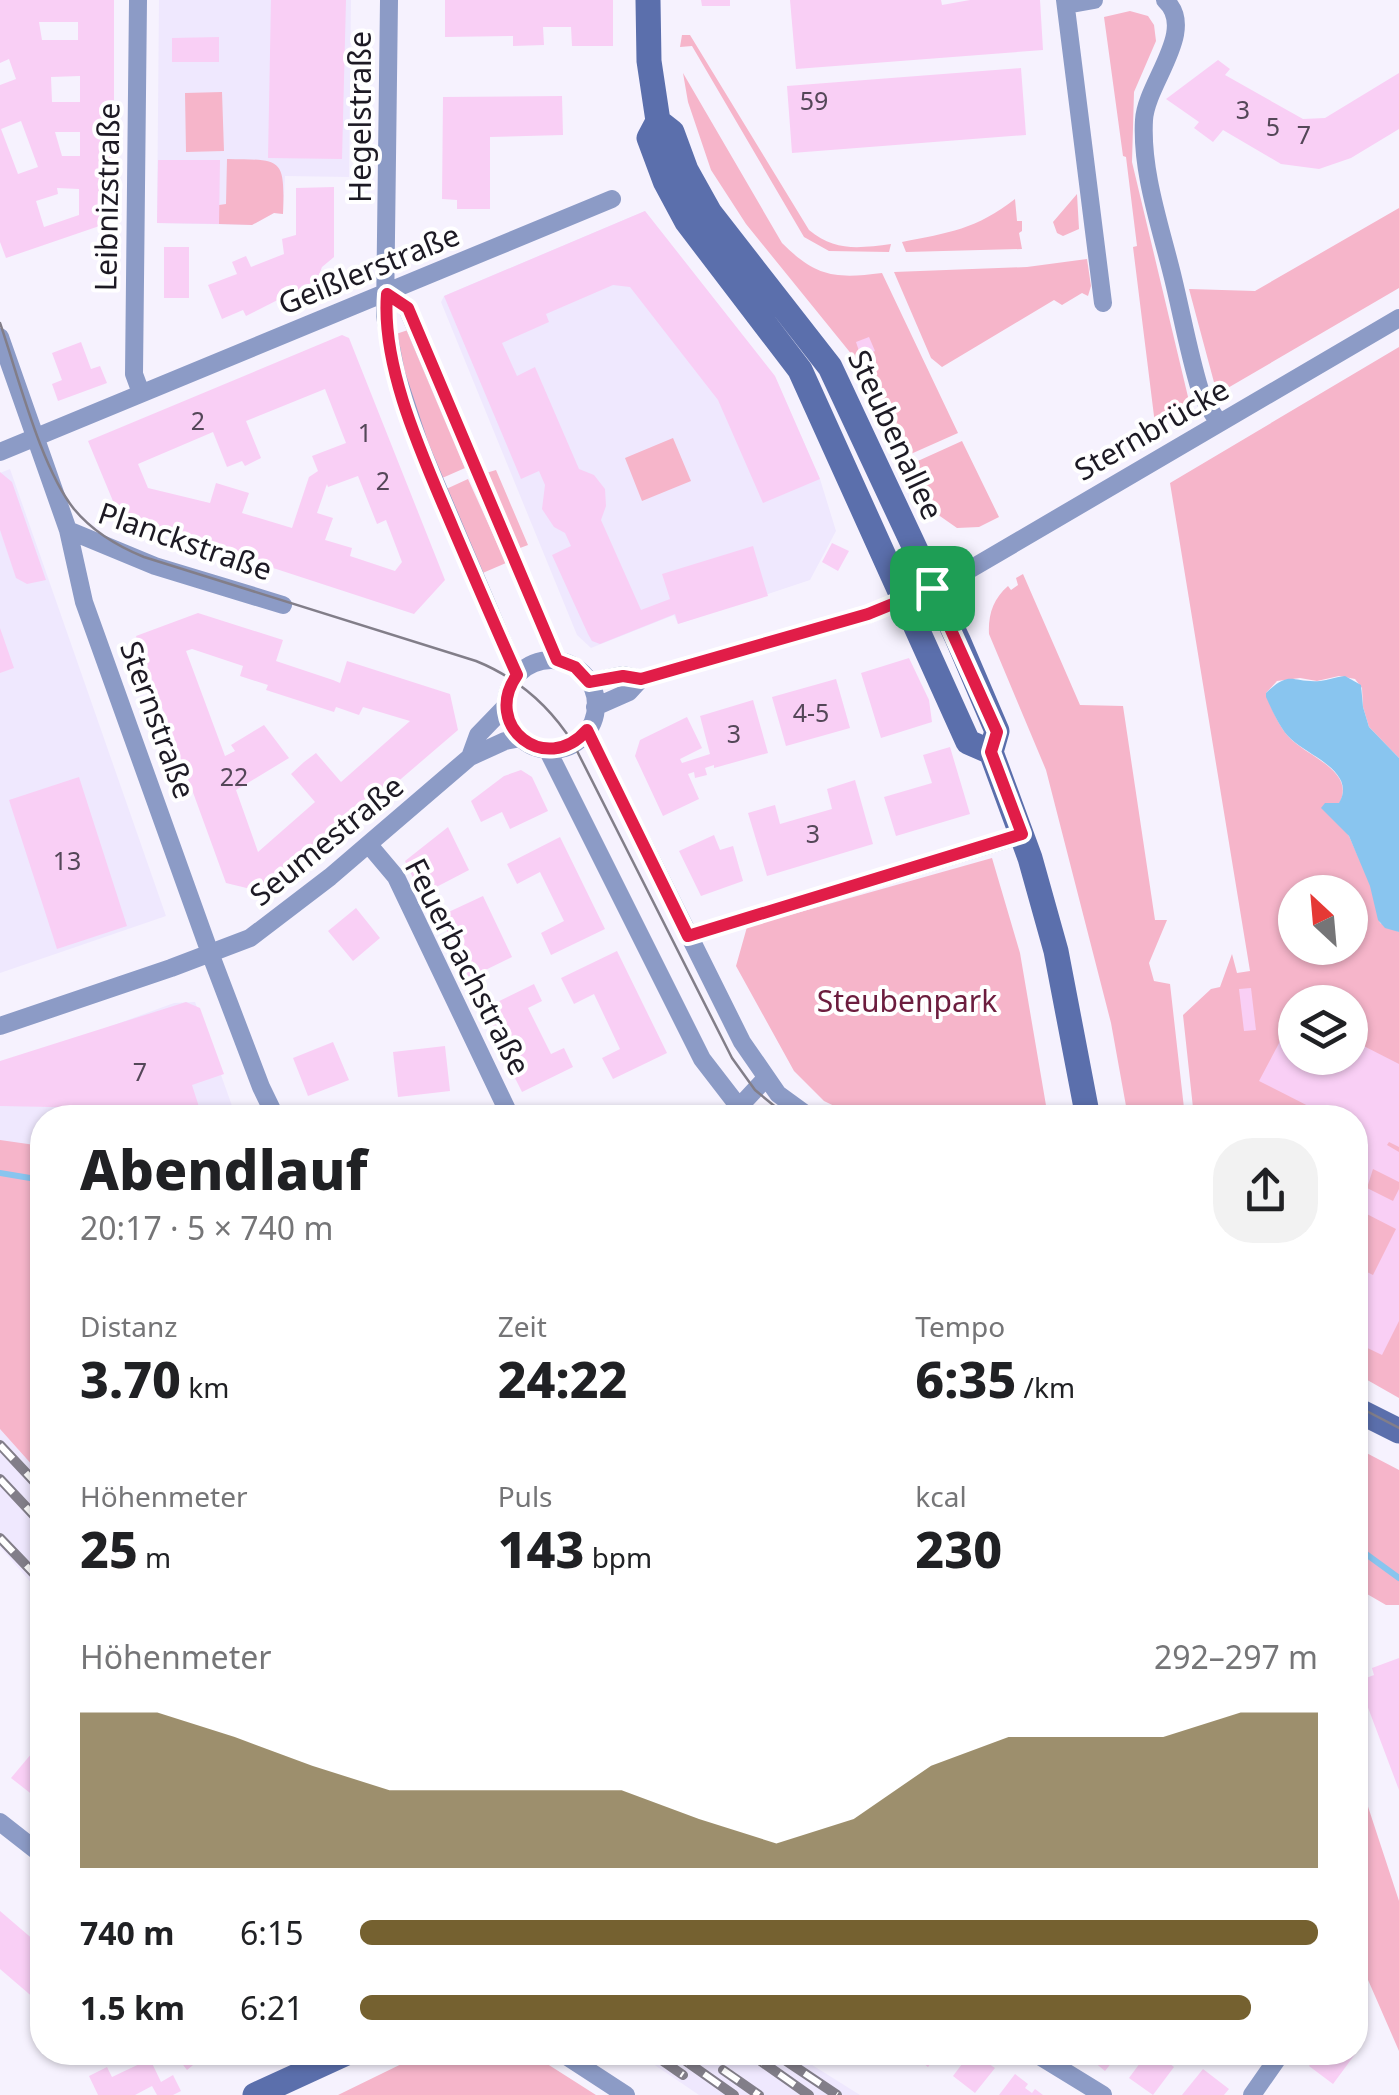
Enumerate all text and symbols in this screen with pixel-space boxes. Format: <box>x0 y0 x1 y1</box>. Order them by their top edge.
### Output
street label: Hegelstraße <box>339 31 380 203</box>
house number: 59 <box>800 83 828 117</box>
house number: 3 <box>1236 92 1250 126</box>
street label: Leibnizstraße <box>84 102 129 292</box>
house number: 5 <box>1266 109 1280 143</box>
house number: 7 <box>1297 117 1311 151</box>
street label: Geißlerstraße <box>272 214 465 324</box>
street label: Steubenallee <box>839 343 954 526</box>
street label: Sternbrücke <box>1067 368 1236 489</box>
house number: 2 <box>191 403 205 437</box>
house number: 1 <box>358 415 372 449</box>
house number: 2 <box>376 463 390 497</box>
street label: Planckstraße <box>93 492 278 589</box>
pin <box>890 546 975 631</box>
icon: arrive <box>905 561 960 616</box>
street label: Sternstraße <box>111 635 206 804</box>
house number: 4-5 <box>793 695 829 729</box>
house number: 3 <box>727 716 741 750</box>
house number: 22 <box>220 759 248 793</box>
street label: Seumestraße <box>241 765 411 914</box>
house number: 3 <box>806 816 820 850</box>
house number: 13 <box>53 843 81 877</box>
street label: Feuerbachstraße <box>396 851 541 1082</box>
north arrow <box>1278 875 1368 965</box>
map controls <box>1278 875 1368 1075</box>
park label: Steubenpark <box>817 980 997 1021</box>
button: layers <box>1278 985 1368 1075</box>
house number: 7 <box>133 1054 147 1088</box>
text: Abendlauf <box>80 1131 367 1206</box>
button: share <box>1213 1138 1318 1243</box>
text: 20:17 · 5 × 740 m <box>80 1206 333 1249</box>
text: Distanz <box>80 1307 177 1345</box>
text: Zeit <box>498 1307 547 1345</box>
text: Tempo <box>915 1307 1005 1345</box>
text: 3.70 <box>80 1345 181 1413</box>
text: 24:22 <box>498 1345 628 1413</box>
text: 6:35 <box>915 1345 1016 1413</box>
text: km <box>181 1368 229 1406</box>
text: /km <box>1016 1368 1075 1406</box>
text: Höhenmeter <box>80 1477 248 1515</box>
text: Puls <box>498 1477 553 1515</box>
text: kcal <box>915 1477 967 1515</box>
text: 25 <box>80 1515 138 1583</box>
text: 143 <box>498 1515 584 1583</box>
text: 230 <box>915 1515 1002 1583</box>
text: m <box>138 1538 171 1576</box>
text: bpm <box>584 1538 652 1576</box>
text: Höhenmeter <box>80 1635 271 1678</box>
text: 292–297 m <box>1154 1635 1318 1678</box>
text: 740 m <box>80 1911 174 1954</box>
text: 6:15 <box>240 1911 304 1954</box>
text: 1.5 km <box>80 1986 185 2029</box>
text: 6:21 <box>240 1986 304 2029</box>

